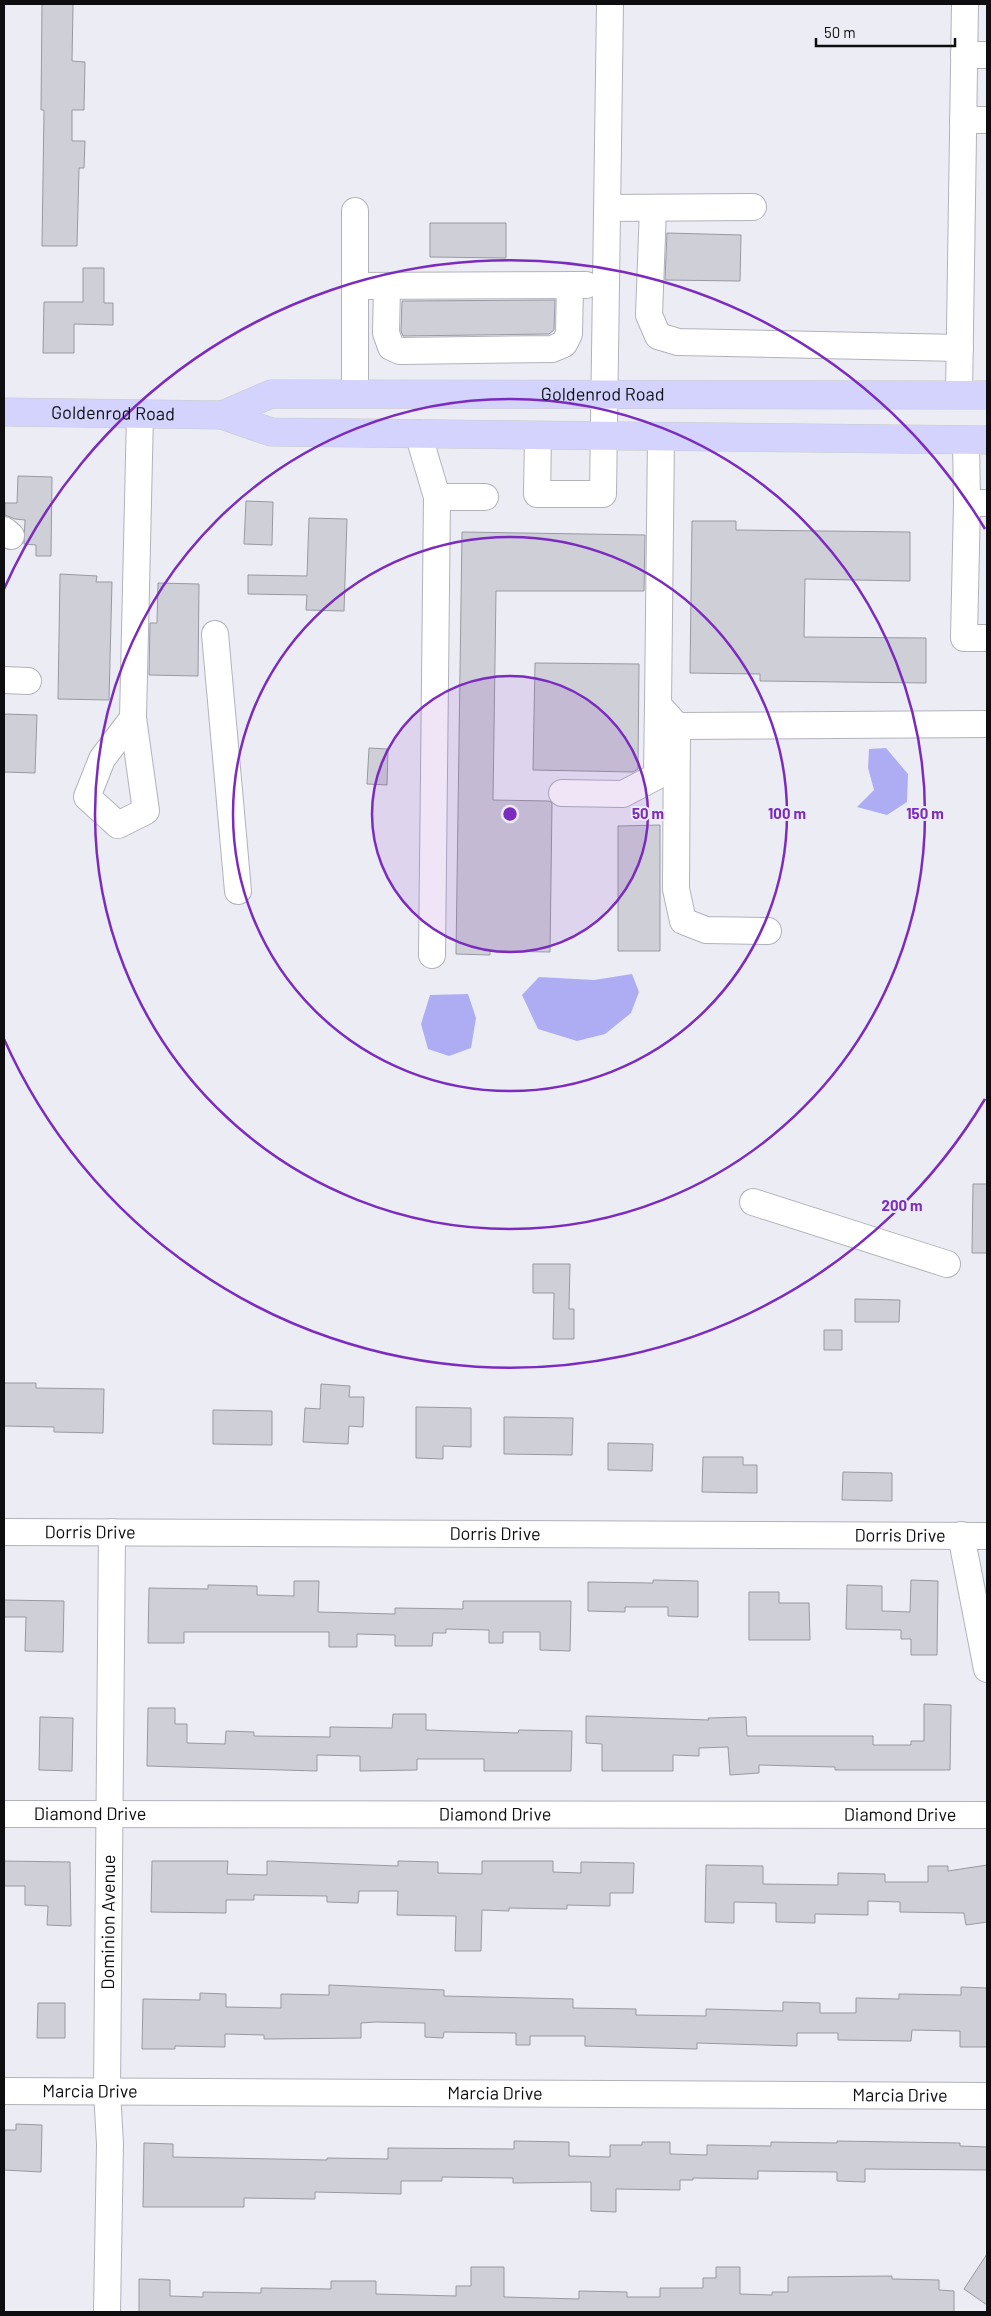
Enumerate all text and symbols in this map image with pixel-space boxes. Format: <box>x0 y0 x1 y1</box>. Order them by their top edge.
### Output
scale bar <box>816 15 955 47</box>
text: 50 m <box>824 23 856 41</box>
street label: Goldenrod Road <box>541 382 665 405</box>
street label: Goldenrod Road <box>51 401 175 424</box>
text: 50 m <box>632 804 664 822</box>
text: 100 m <box>768 804 806 822</box>
text: 150 m <box>906 804 944 822</box>
centre of rings <box>501 805 519 823</box>
text: 200 m <box>881 1196 923 1214</box>
street label: Dorris Drive <box>44 1520 136 1543</box>
street label: Dorris Drive <box>449 1522 541 1544</box>
street label: Dorris Drive <box>854 1523 946 1546</box>
street label: Diamond Drive <box>34 1802 146 1824</box>
street label: Diamond Drive <box>439 1802 551 1825</box>
street label: Diamond Drive <box>844 1803 956 1825</box>
street label: Dominion Avenue <box>96 1854 119 1990</box>
street label: Marcia Drive <box>42 2079 138 2102</box>
street label: Marcia Drive <box>447 2081 543 2104</box>
street label: Marcia Drive <box>852 2083 948 2106</box>

